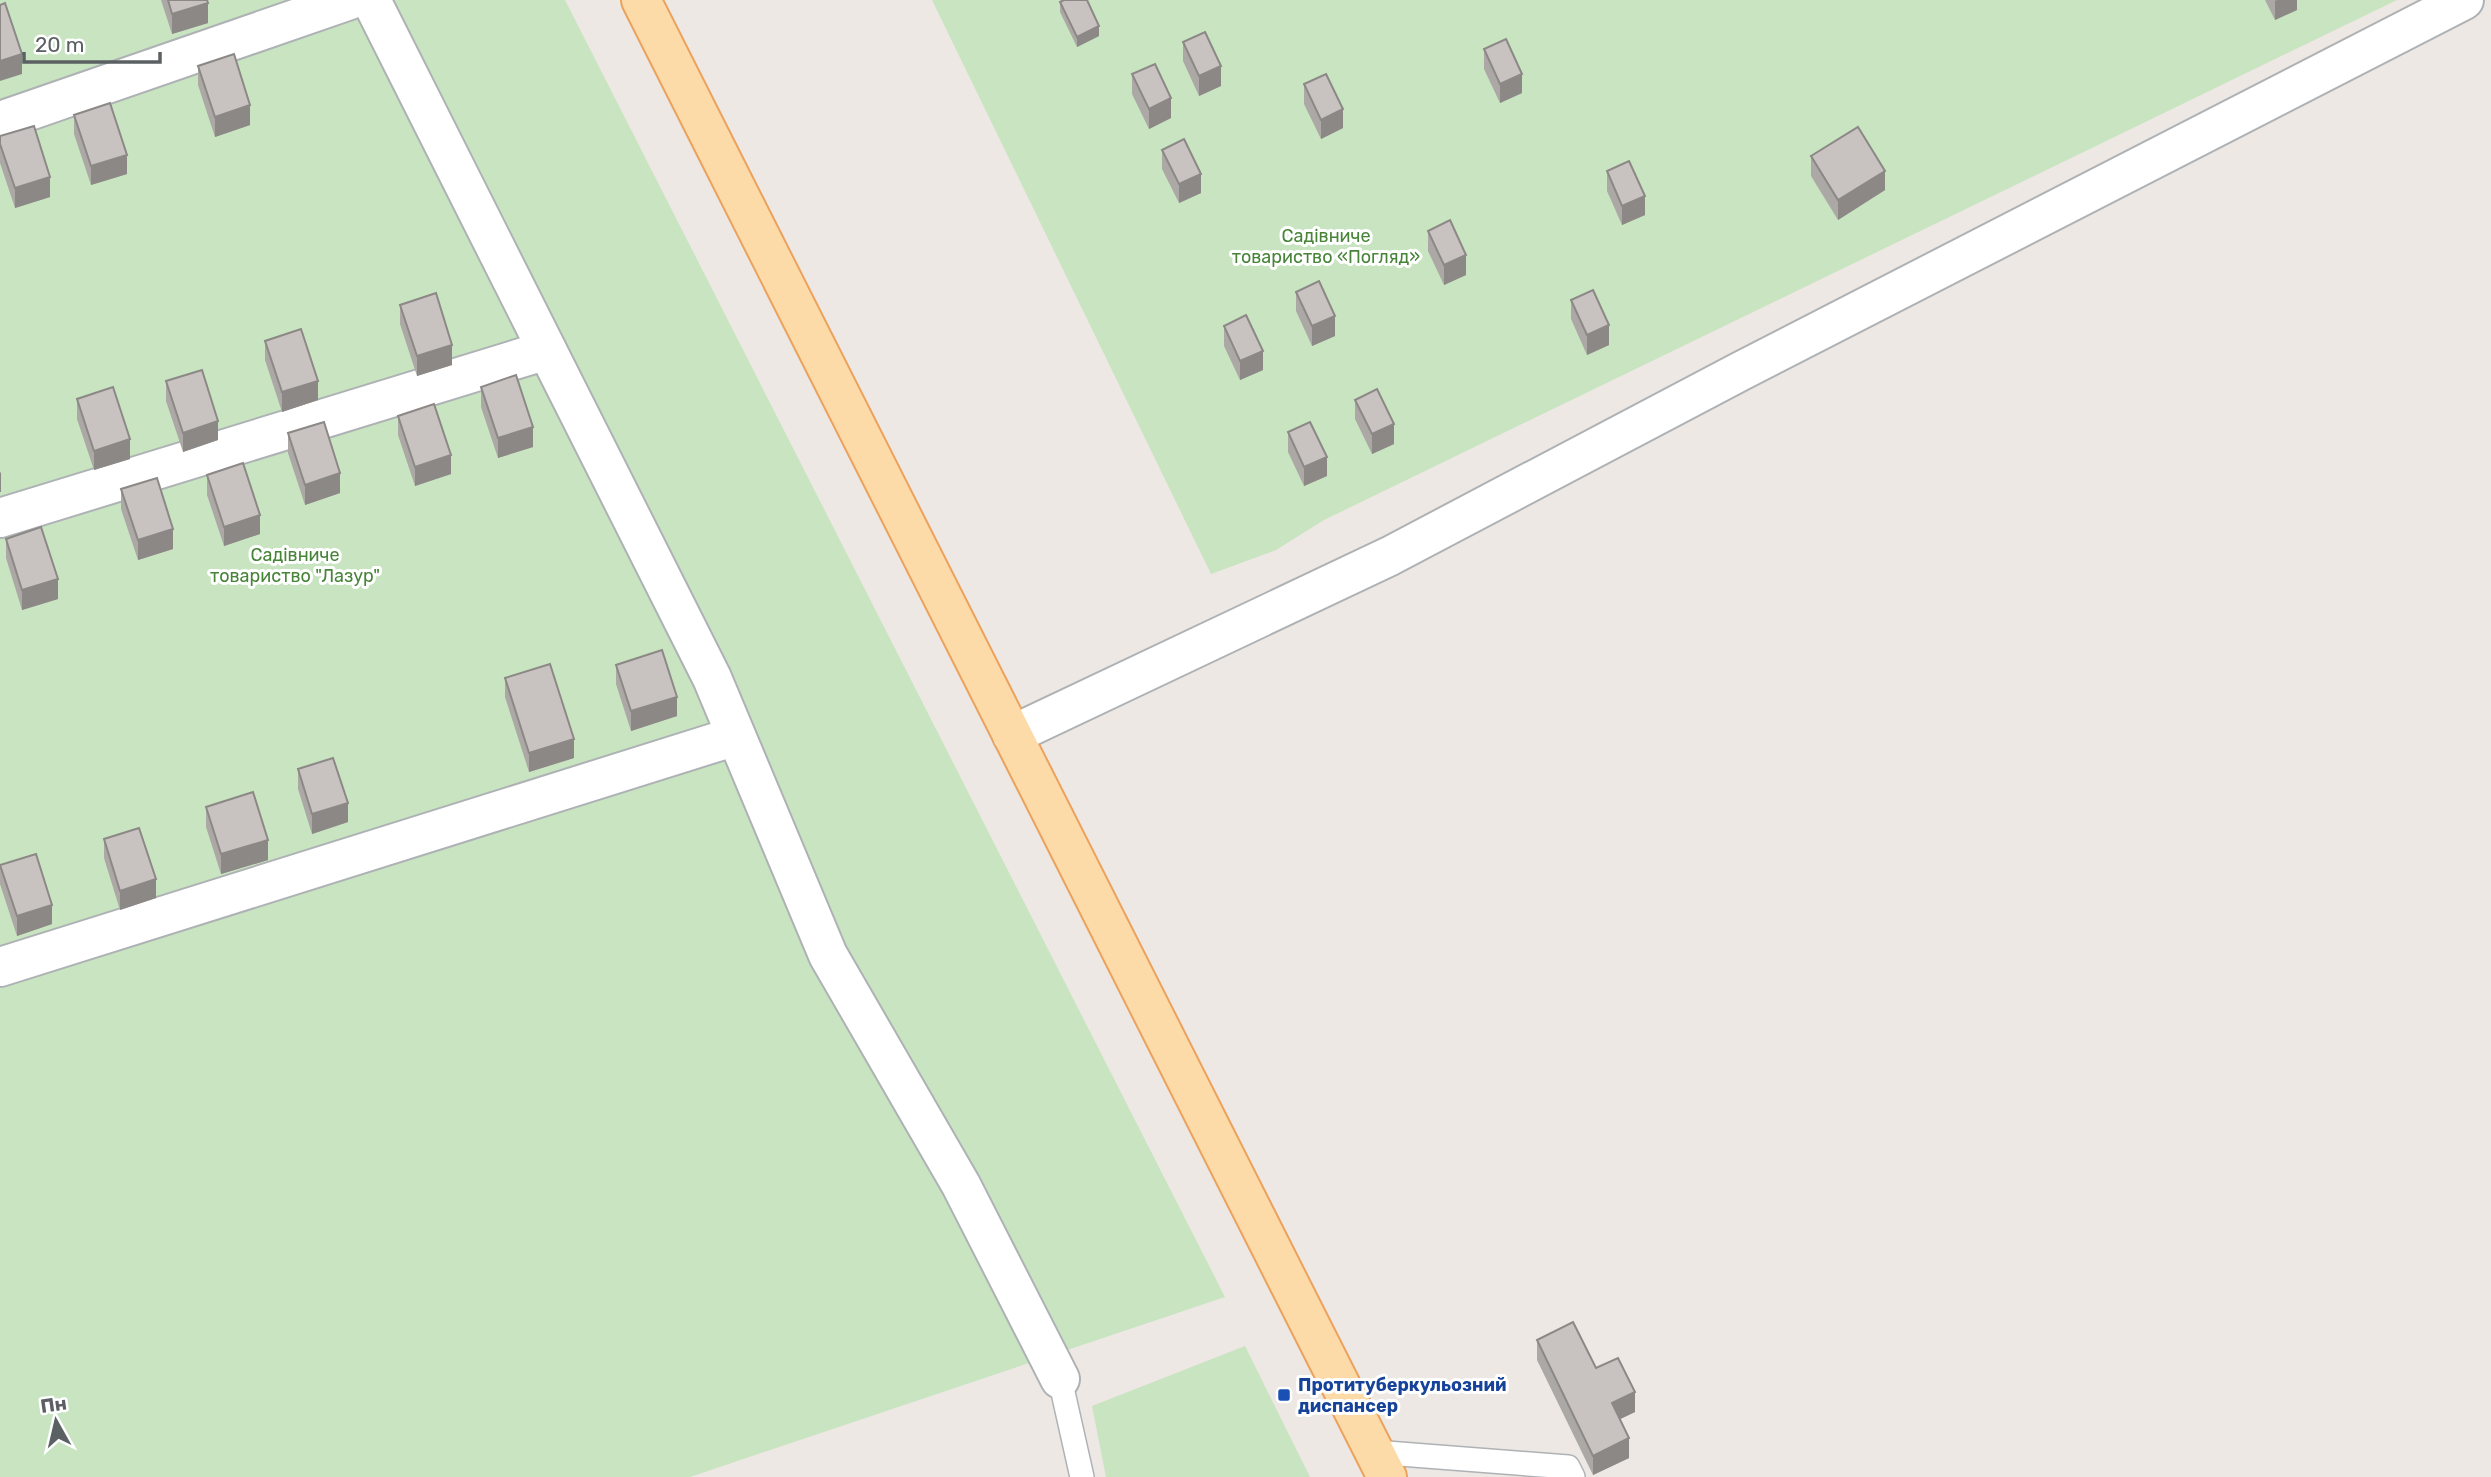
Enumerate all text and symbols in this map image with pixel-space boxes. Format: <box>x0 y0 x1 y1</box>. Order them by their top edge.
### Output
scale bar <box>24 21 161 65</box>
text: 20 m <box>35 32 84 57</box>
park label: Садівниче товариство «Погляд» <box>1232 225 1420 268</box>
park label: Садівниче товариство "Лазур" <box>210 544 380 587</box>
place label: Протитуберкульозний диспансер <box>1298 1374 1507 1417</box>
north arrow <box>21 1386 91 1456</box>
marker: Протитуберкульозний диспансер <box>1276 1387 1292 1403</box>
text: Пн <box>39 1391 68 1418</box>

